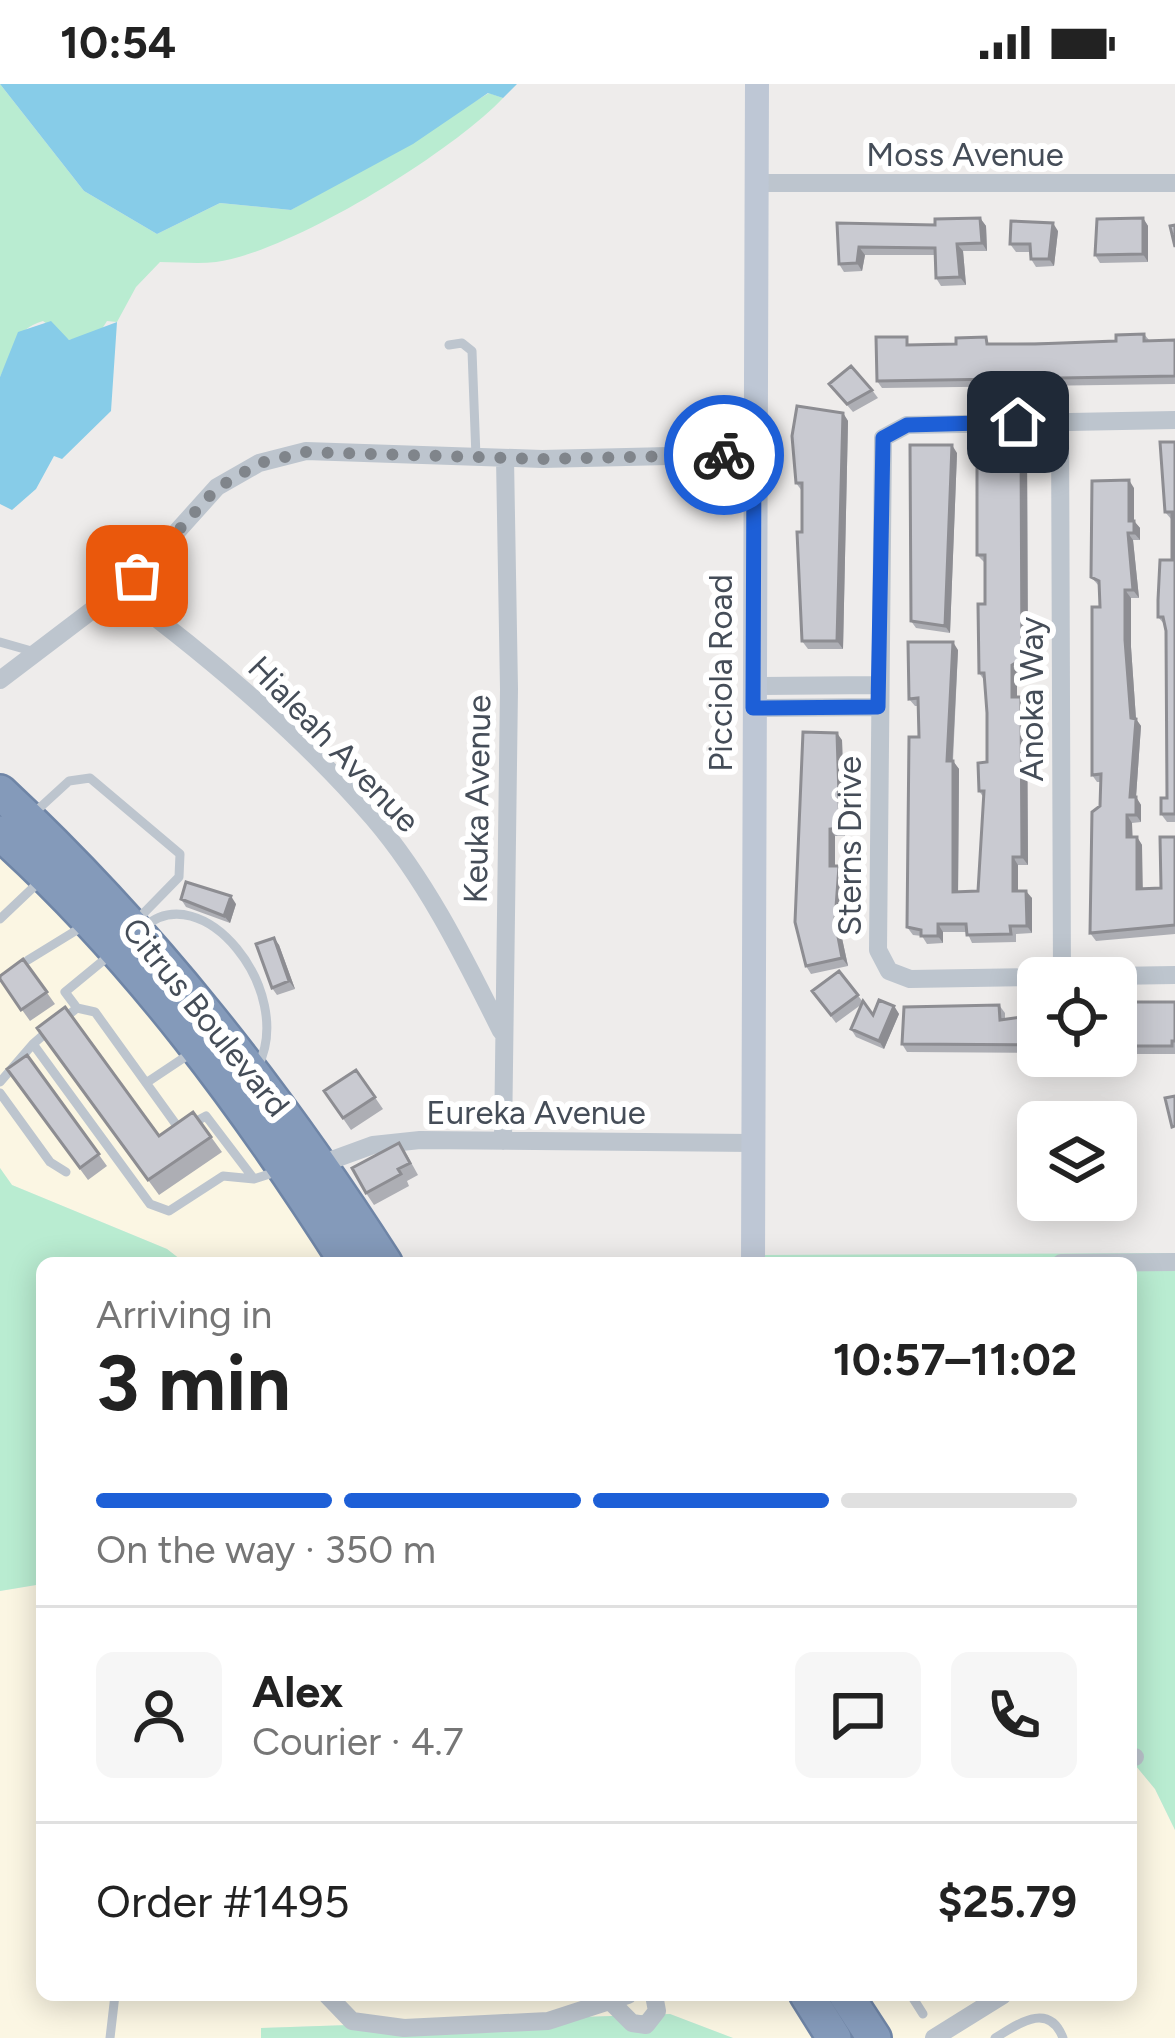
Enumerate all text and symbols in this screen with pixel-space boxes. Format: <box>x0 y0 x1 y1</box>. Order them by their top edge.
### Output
text: 10:54 <box>60 15 176 69</box>
street label: Moss Avenue <box>866 135 1064 174</box>
pin <box>967 371 1069 473</box>
icon: home <box>985 389 1051 455</box>
courier <box>664 395 784 515</box>
icon: bike <box>691 422 757 488</box>
pin <box>86 525 188 627</box>
icon: bag <box>104 543 170 609</box>
street label: Picciola Road <box>701 574 740 772</box>
street label: Anoka Way <box>1012 616 1051 781</box>
street label: Hialeah Avenue <box>240 648 428 840</box>
street label: Keuka Avenue <box>456 694 498 904</box>
street label: Sterns Drive <box>830 756 869 936</box>
street label: Citrus Boulevard <box>114 910 298 1124</box>
map controls <box>1017 957 1137 1221</box>
button: locate <box>1017 957 1137 1077</box>
street label: Eureka Avenue <box>426 1093 646 1132</box>
button: layers <box>1017 1101 1137 1221</box>
text: Arriving in <box>96 1291 272 1338</box>
text: 10:57–11:02 <box>833 1332 1077 1386</box>
text: 3 min <box>96 1336 291 1430</box>
text: On the way · 350 m <box>96 1526 436 1573</box>
button: person <box>96 1652 222 1778</box>
button: chat <box>795 1652 921 1778</box>
button: phone <box>951 1652 1077 1778</box>
text: Alex <box>252 1664 343 1718</box>
text: Courier · 4.7 <box>252 1718 464 1765</box>
text: Order #1495 <box>96 1874 350 1928</box>
text: $25.79 <box>938 1874 1077 1928</box>

